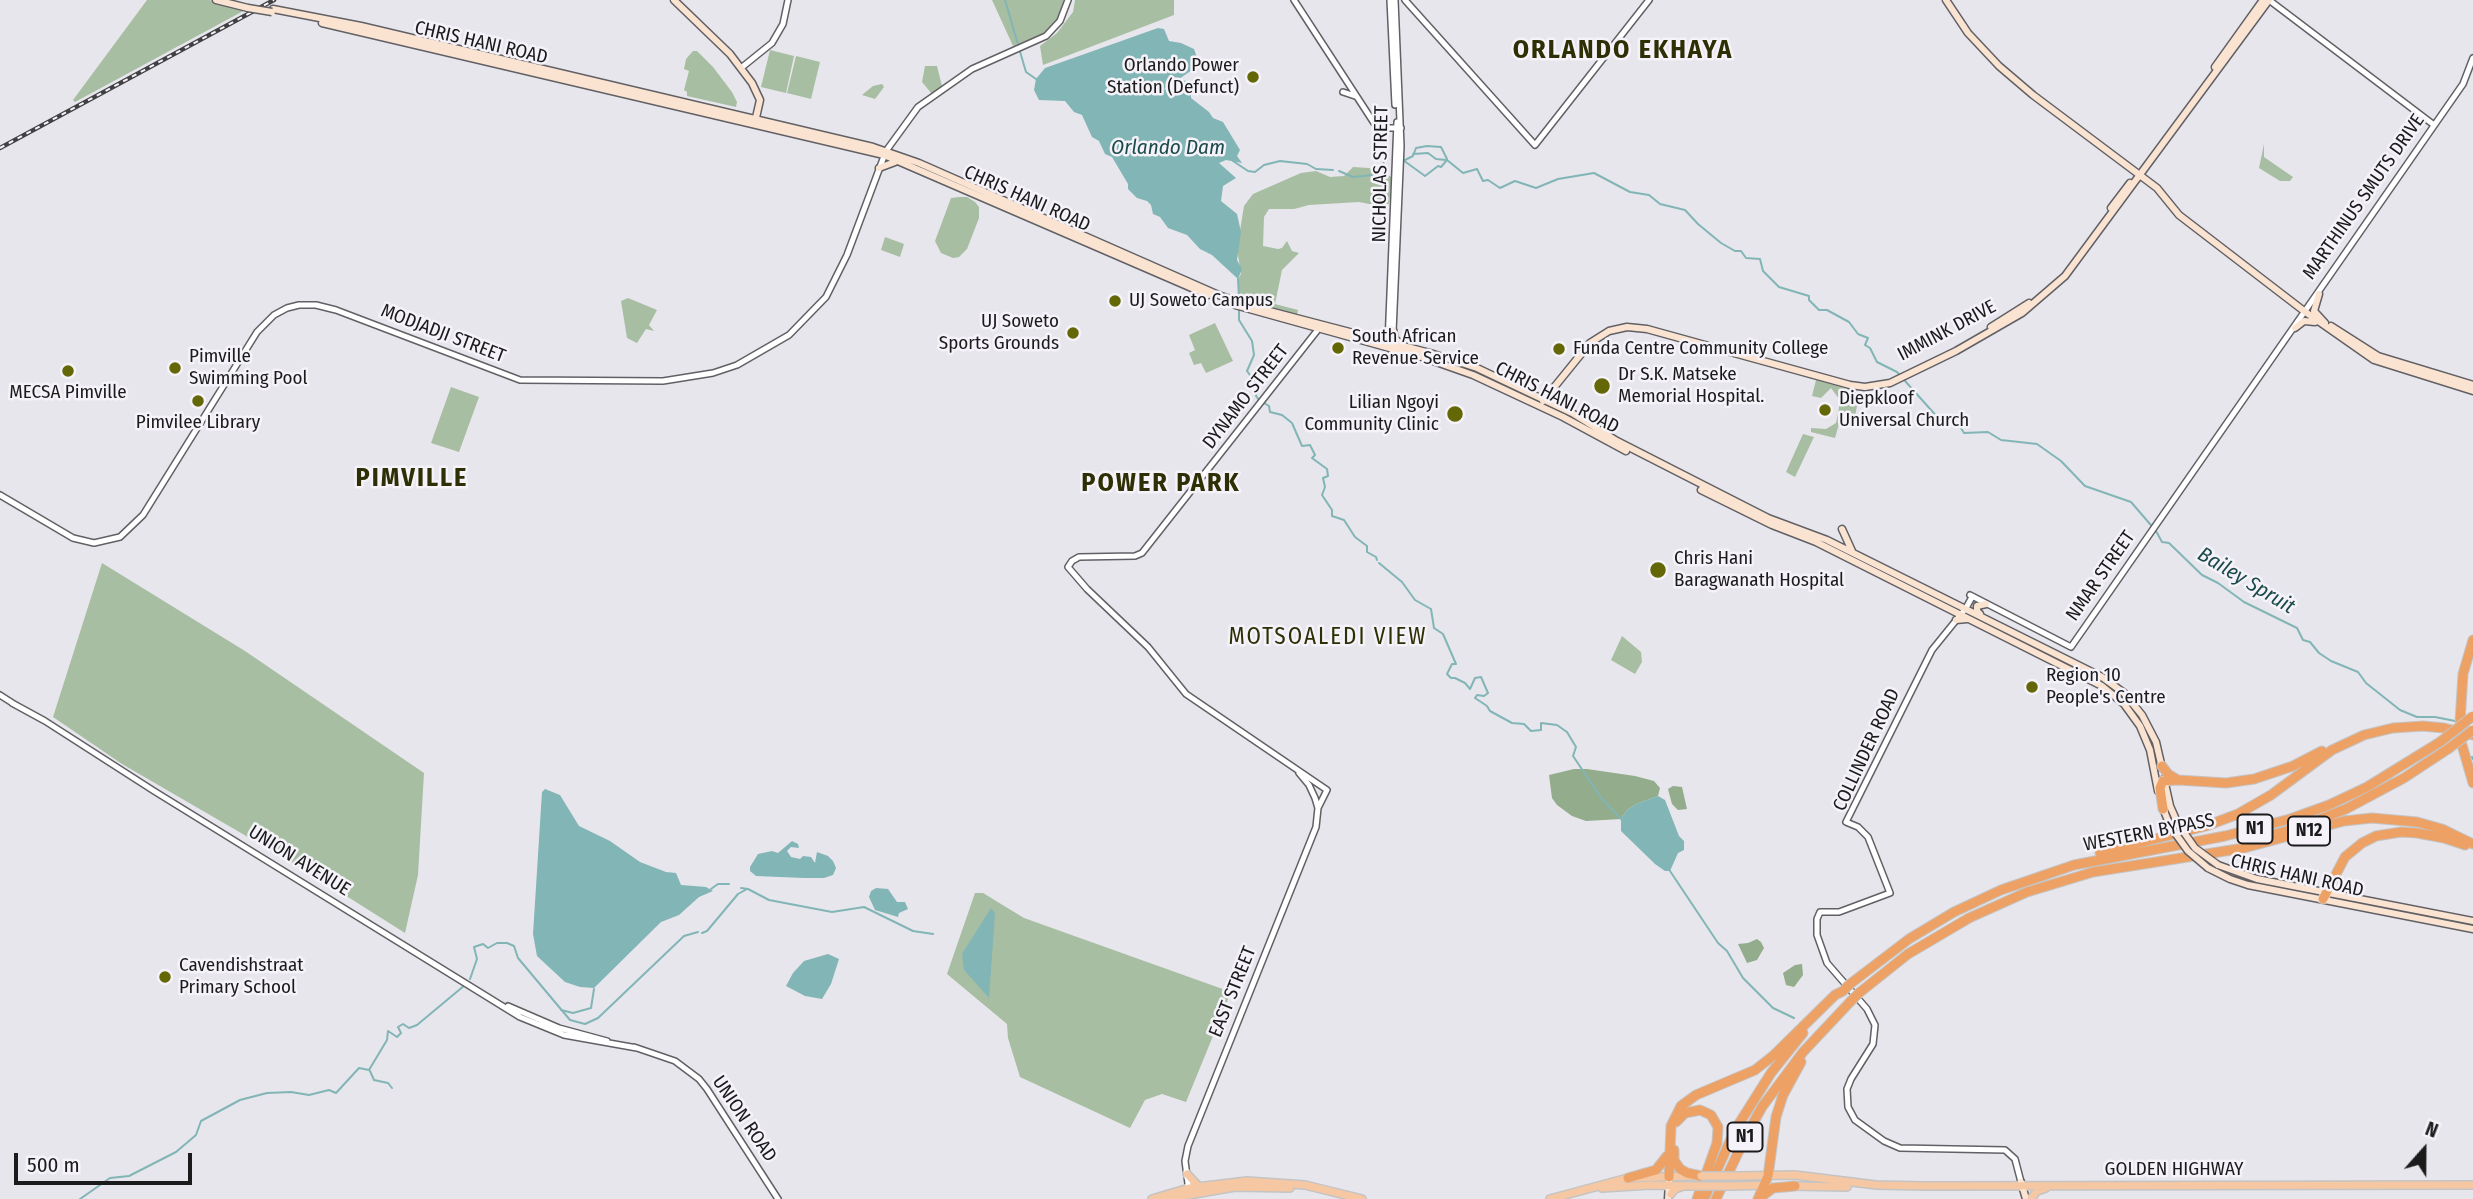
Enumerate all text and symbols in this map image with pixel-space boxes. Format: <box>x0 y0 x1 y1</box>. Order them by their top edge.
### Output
street label: CHRIS HANI ROAD <box>412 17 550 69</box>
district label: ORLANDO EKHAYA <box>1514 35 1732 67</box>
place label: Orlando Power Station (Defunct) <box>1107 55 1239 99</box>
marker: Orlando Power Station (Defunct) <box>1245 69 1261 85</box>
street label: NICHOLAS STREET <box>1368 105 1394 243</box>
street label: MARTHINUS SMUTS DRIVE <box>2298 110 2430 284</box>
water label: Orlando Dam <box>1111 135 1225 161</box>
street label: CHRIS HANI ROAD <box>960 161 1094 237</box>
place label: UJ Soweto Campus <box>1129 290 1273 312</box>
marker: UJ Soweto Campus <box>1107 293 1123 309</box>
street label: IMMINK DRIVE <box>1894 296 2000 366</box>
street label: MODJADJI STREET <box>377 300 509 368</box>
place label: UJ Soweto Sports Grounds <box>939 311 1059 355</box>
marker: UJ Soweto Sports Grounds <box>1065 325 1081 341</box>
place label: South African Revenue Service <box>1352 326 1479 370</box>
place label: Funda Centre Community College <box>1573 338 1828 360</box>
street label: DYNAMO STREET <box>1198 340 1294 454</box>
marker: South African Revenue Service <box>1330 340 1346 356</box>
marker: Funda Centre Community College <box>1551 341 1567 357</box>
place label: Pimville Swimming Pool <box>189 346 307 390</box>
street label: CHRIS HANI ROAD <box>1491 357 1623 439</box>
marker: Pimville Swimming Pool <box>167 360 183 376</box>
marker: MECSA Pimville <box>60 363 76 379</box>
place label: Dr S.K. Matseke Memorial Hospital. <box>1618 364 1764 408</box>
marker: Dr S.K. Matseke Memorial Hospital. <box>1592 376 1612 396</box>
place label: MECSA Pimville <box>9 382 127 404</box>
place label: Diepkloof Universal Church <box>1839 388 1969 432</box>
place label: Lilian Ngoyi Community Clinic <box>1304 392 1439 436</box>
marker: Pimvilee Library <box>190 393 206 409</box>
marker: Diepkloof Universal Church <box>1817 402 1833 418</box>
marker: Lilian Ngoyi Community Clinic <box>1445 404 1465 424</box>
place label: Pimvilee Library <box>136 412 260 434</box>
district label: PIMVILLE <box>357 463 467 495</box>
district label: POWER PARK <box>1083 468 1239 500</box>
street label: NMAR STREET <box>2062 527 2140 625</box>
water label: Bailey Spruit <box>2193 542 2299 620</box>
place label: Chris Hani Baragwanath Hospital <box>1674 548 1844 592</box>
marker: Chris Hani Baragwanath Hospital <box>1648 560 1668 580</box>
district label: MOTSOALEDI VIEW <box>1230 624 1426 652</box>
place label: Region 10 People's Centre <box>2046 665 2166 709</box>
marker: Region 10 People's Centre <box>2024 679 2040 695</box>
street label: COLLINDER ROAD <box>1829 685 1905 815</box>
street label: WESTERN BYPASS <box>2082 809 2216 857</box>
road number: N1 <box>2238 814 2272 844</box>
road number: N12 <box>2288 816 2330 846</box>
street label: UNION AVENUE <box>244 821 354 901</box>
street label: CHRIS HANI ROAD <box>2228 850 2366 902</box>
street label: EAST STREET <box>1204 943 1262 1041</box>
place label: Cavendishstraat Primary School <box>179 955 303 999</box>
marker: Cavendishstraat Primary School <box>157 969 173 985</box>
street label: UNION ROAD <box>707 1072 781 1166</box>
north arrow <box>2389 1115 2459 1185</box>
text: N <box>2422 1117 2441 1143</box>
road number: N1 <box>1728 1122 1762 1152</box>
scale bar <box>18 1140 196 1184</box>
text: 500 m <box>27 1152 80 1178</box>
street label: GOLDEN HIGHWAY <box>2105 1159 2243 1181</box>

